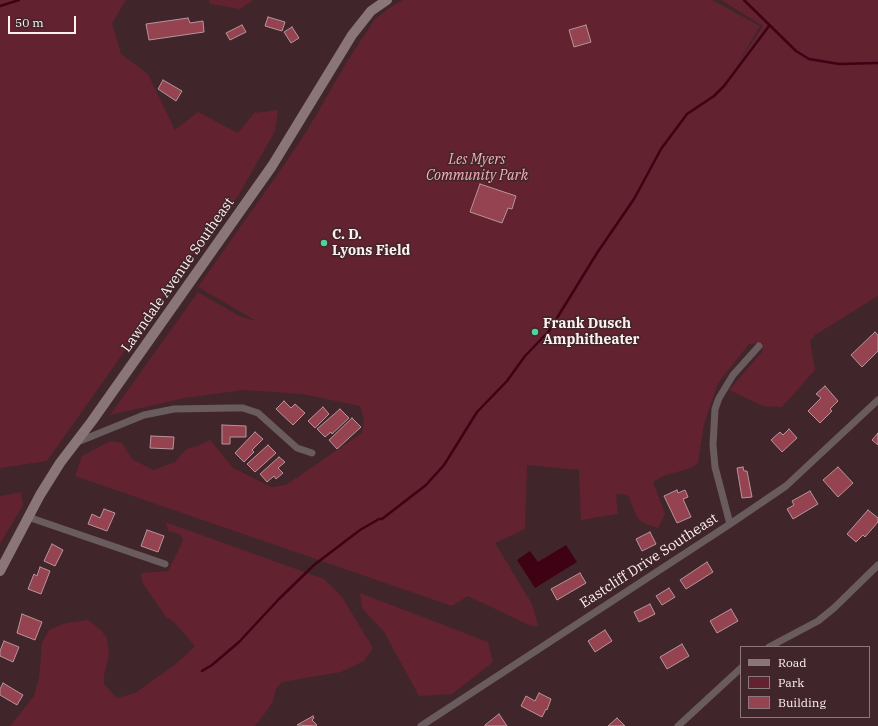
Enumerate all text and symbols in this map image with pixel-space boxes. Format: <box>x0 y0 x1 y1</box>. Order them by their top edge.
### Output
scale bar <box>10 8 78 34</box>
text: 50 m <box>15 15 44 30</box>
park label: Les Myers Community Park <box>426 152 528 184</box>
street label: Lawndale Avenue Southeast <box>118 195 238 355</box>
place label: C. D. Lyons Field <box>332 227 410 260</box>
marker: C. D. Lyons Field <box>319 238 329 248</box>
place label: Frank Dusch Amphitheater <box>543 316 639 348</box>
marker: Frank Dusch Amphitheater <box>530 327 540 337</box>
street label: Eastcliff Drive Southeast <box>577 510 721 612</box>
legend <box>740 646 870 718</box>
text: Road <box>778 655 807 670</box>
text: Park <box>778 675 804 690</box>
text: Building <box>778 695 826 710</box>

